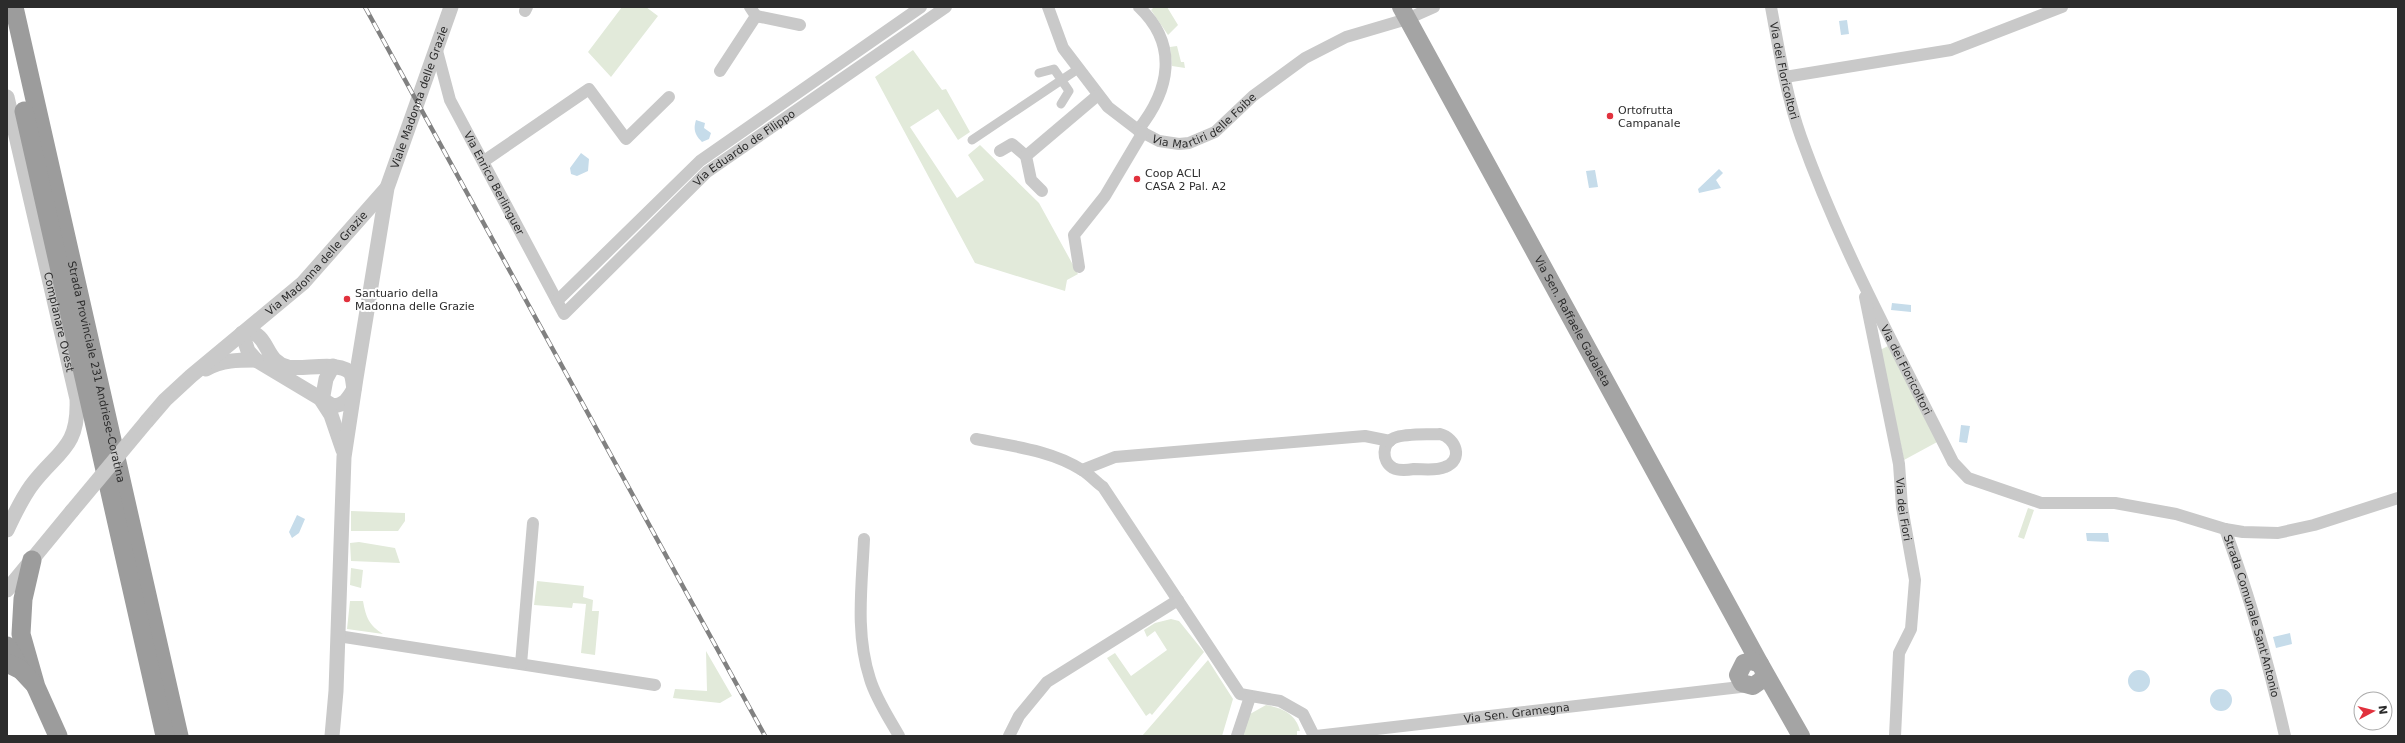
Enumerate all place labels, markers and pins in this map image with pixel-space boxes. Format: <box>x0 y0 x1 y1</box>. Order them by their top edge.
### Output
place label: Ortofrutta Campanale <box>1618 104 1681 130</box>
marker: Ortofrutta Campanale <box>1605 111 1615 121</box>
place label: Coop ACLI CASA 2 Pal. A2 <box>1145 167 1226 193</box>
marker: Coop ACLI CASA 2 Pal. A2 <box>1132 174 1142 184</box>
place label: Santuario della Madonna delle Grazie <box>355 287 475 313</box>
marker: Santuario della Madonna delle Grazie <box>342 294 352 304</box>

